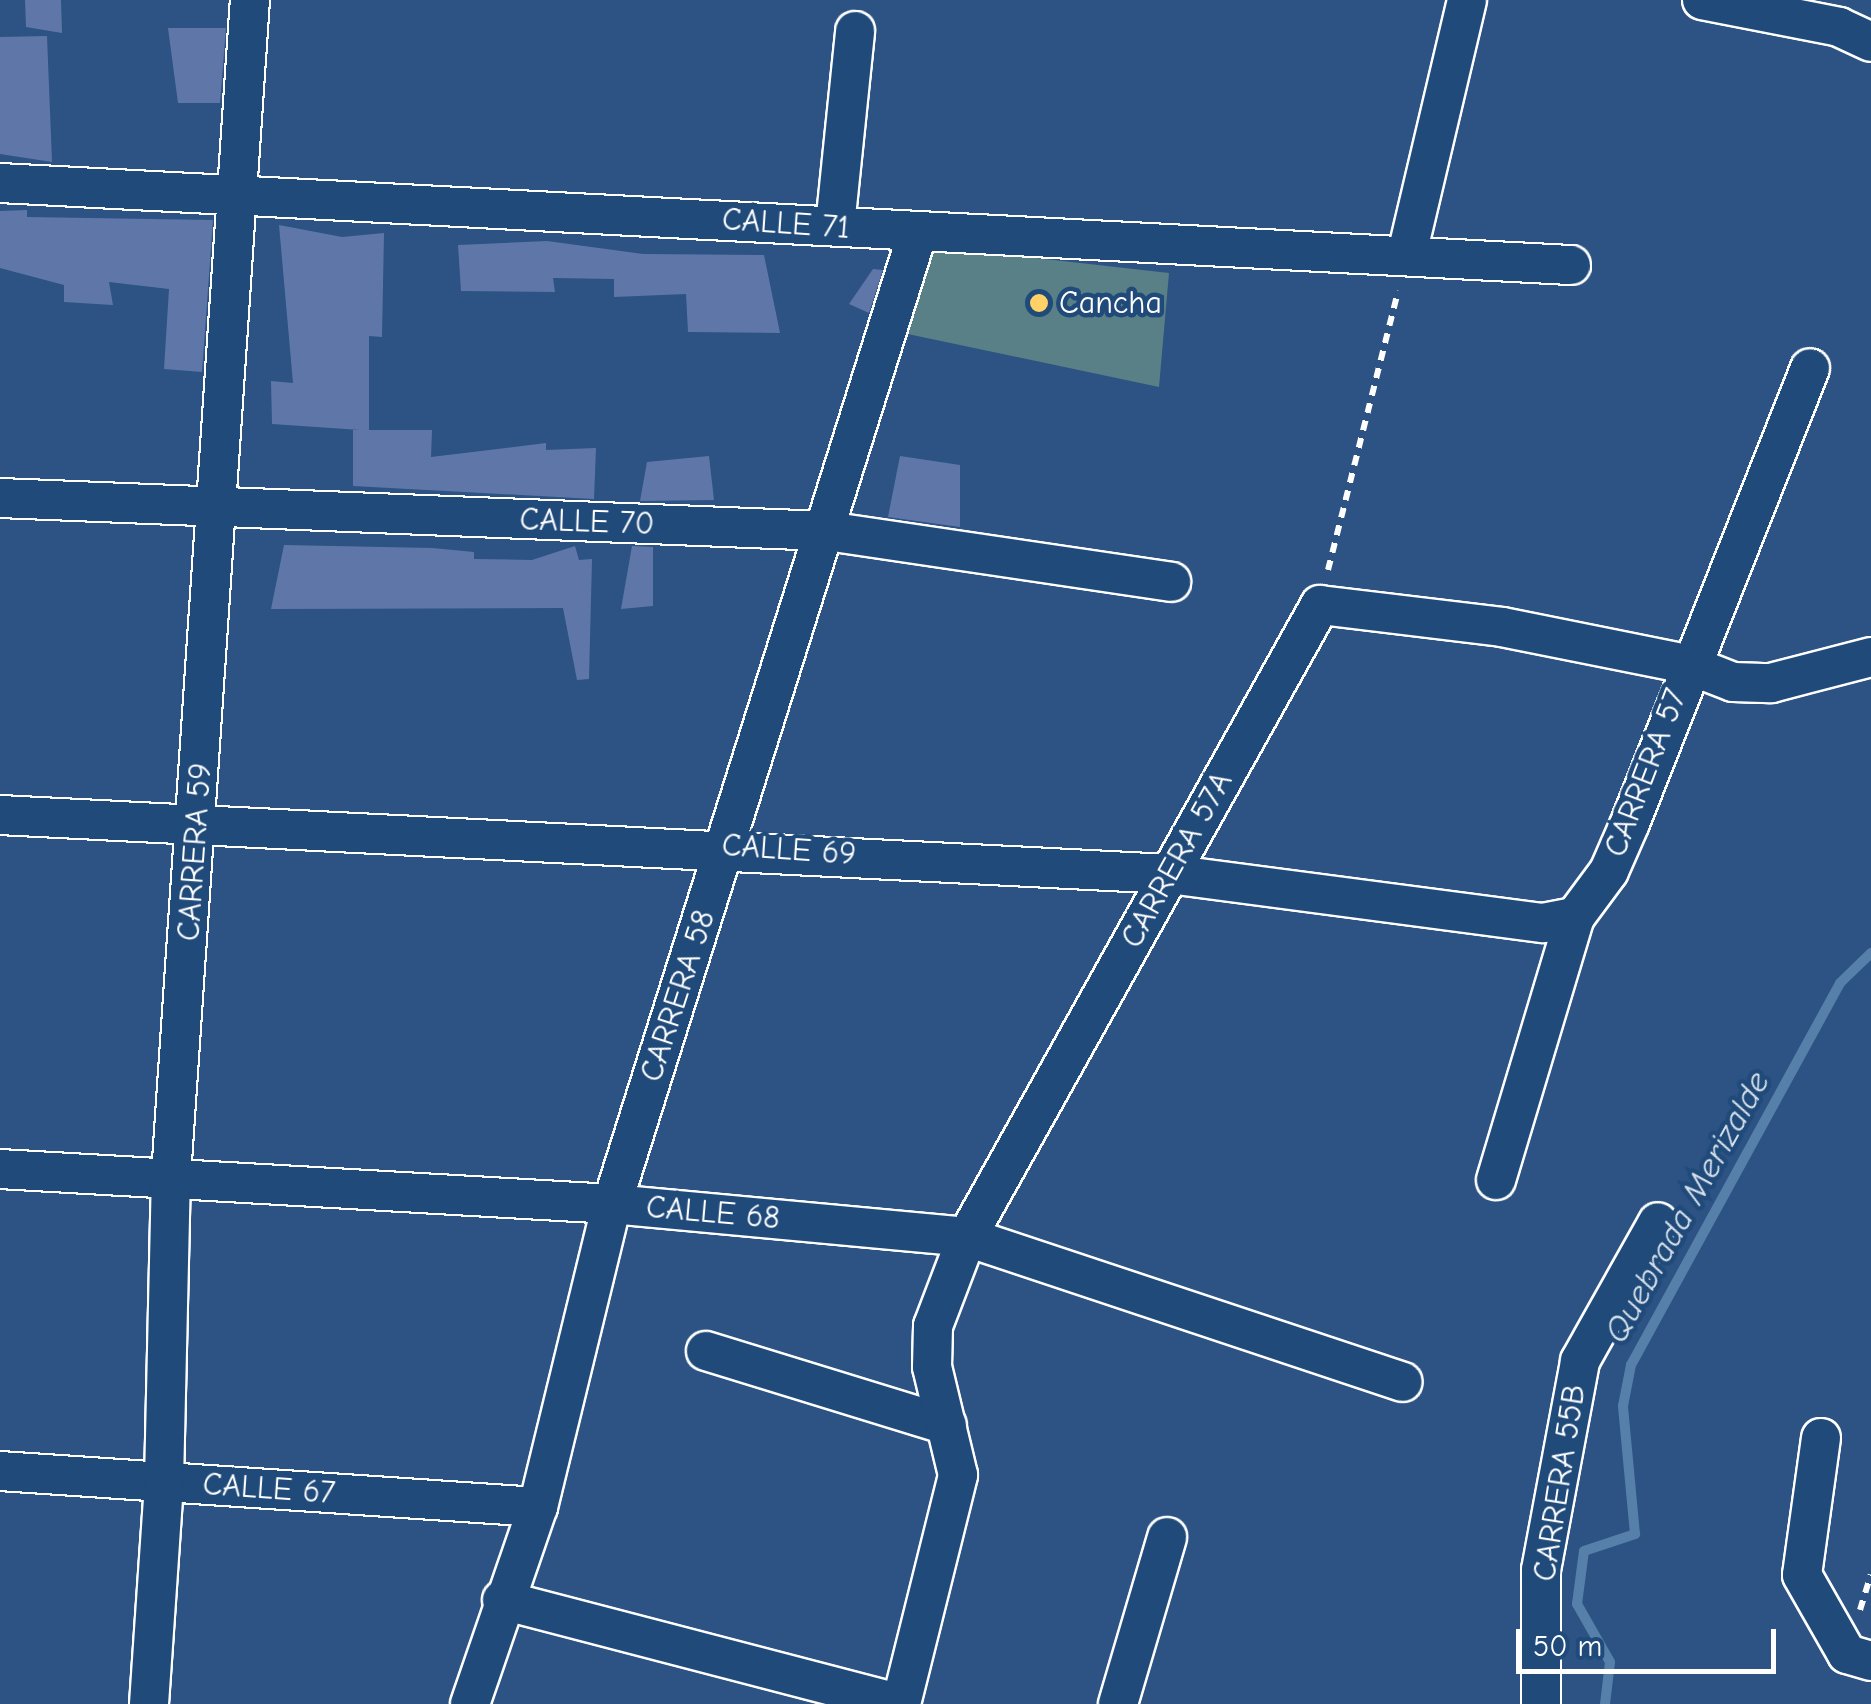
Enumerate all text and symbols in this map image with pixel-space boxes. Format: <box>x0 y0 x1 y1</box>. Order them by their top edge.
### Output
street label: CALLE 71 <box>721 200 851 248</box>
place label: Cancha <box>1059 284 1162 322</box>
marker: Cancha <box>1028 292 1050 314</box>
street label: CALLE 70 <box>519 500 655 544</box>
street label: CARRERA 57 <box>1596 684 1696 862</box>
street label: CARRERA 59 <box>170 762 220 942</box>
street label: CARRERA 57A <box>1113 765 1241 955</box>
street label: CALLE 69 <box>721 826 857 874</box>
street label: CARRERA 58 <box>632 905 724 1087</box>
water label: Quebrada Merizalde <box>1595 1064 1779 1350</box>
street label: CALLE 68 <box>645 1188 781 1238</box>
street label: CARRERA 55B <box>1526 1382 1594 1584</box>
street label: CALLE 67 <box>201 1465 337 1513</box>
scale bar <box>1521 1609 1781 1671</box>
text: 50 m <box>1533 1629 1602 1664</box>

